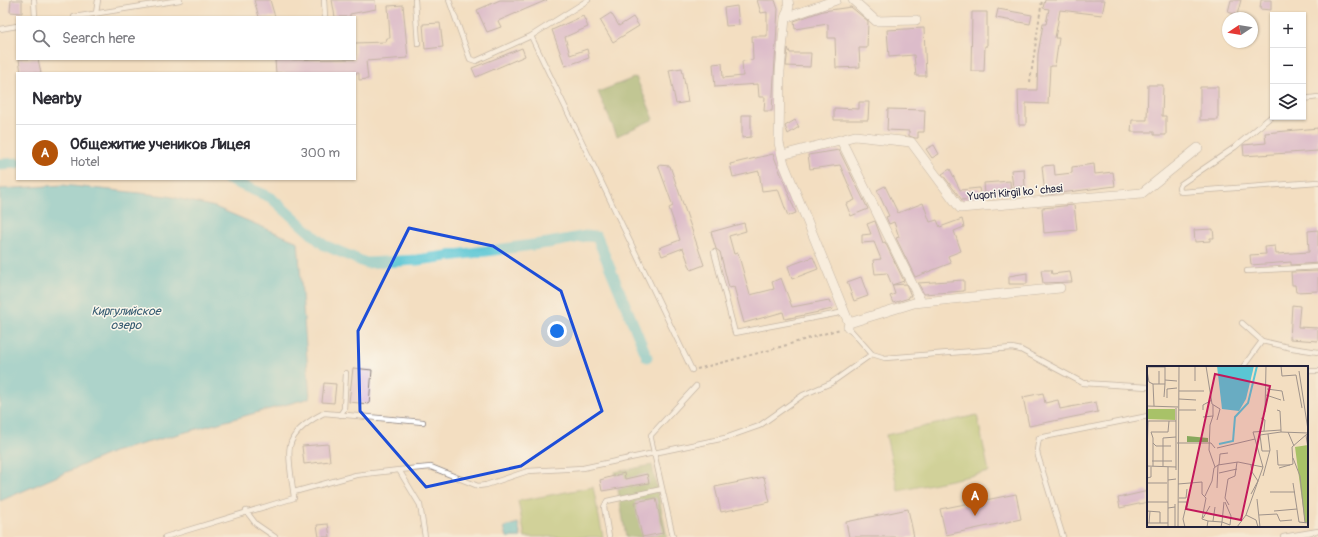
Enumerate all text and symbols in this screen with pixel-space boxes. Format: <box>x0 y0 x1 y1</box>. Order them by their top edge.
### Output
north arrow <box>1222 12 1258 48</box>
map controls <box>1270 12 1306 120</box>
button: + <box>1270 12 1306 48</box>
search box <box>16 16 356 60</box>
icon: search <box>30 27 52 49</box>
text: Search here <box>62 29 135 48</box>
button: − <box>1270 48 1306 84</box>
button: layers <box>1270 84 1306 120</box>
text: Nearby <box>32 88 81 109</box>
text: Общежитие учеников Лицея <box>70 135 250 154</box>
text: A <box>41 145 49 161</box>
text: 300 m <box>301 145 340 161</box>
text: Hotel <box>70 154 100 170</box>
street label: Yuqori Kirgil koʻchasi <box>966 182 1063 203</box>
water label: Киргулийское озеро <box>91 304 162 333</box>
your location <box>547 321 567 341</box>
inset map <box>1147 366 1308 527</box>
pin: A <box>962 483 988 516</box>

